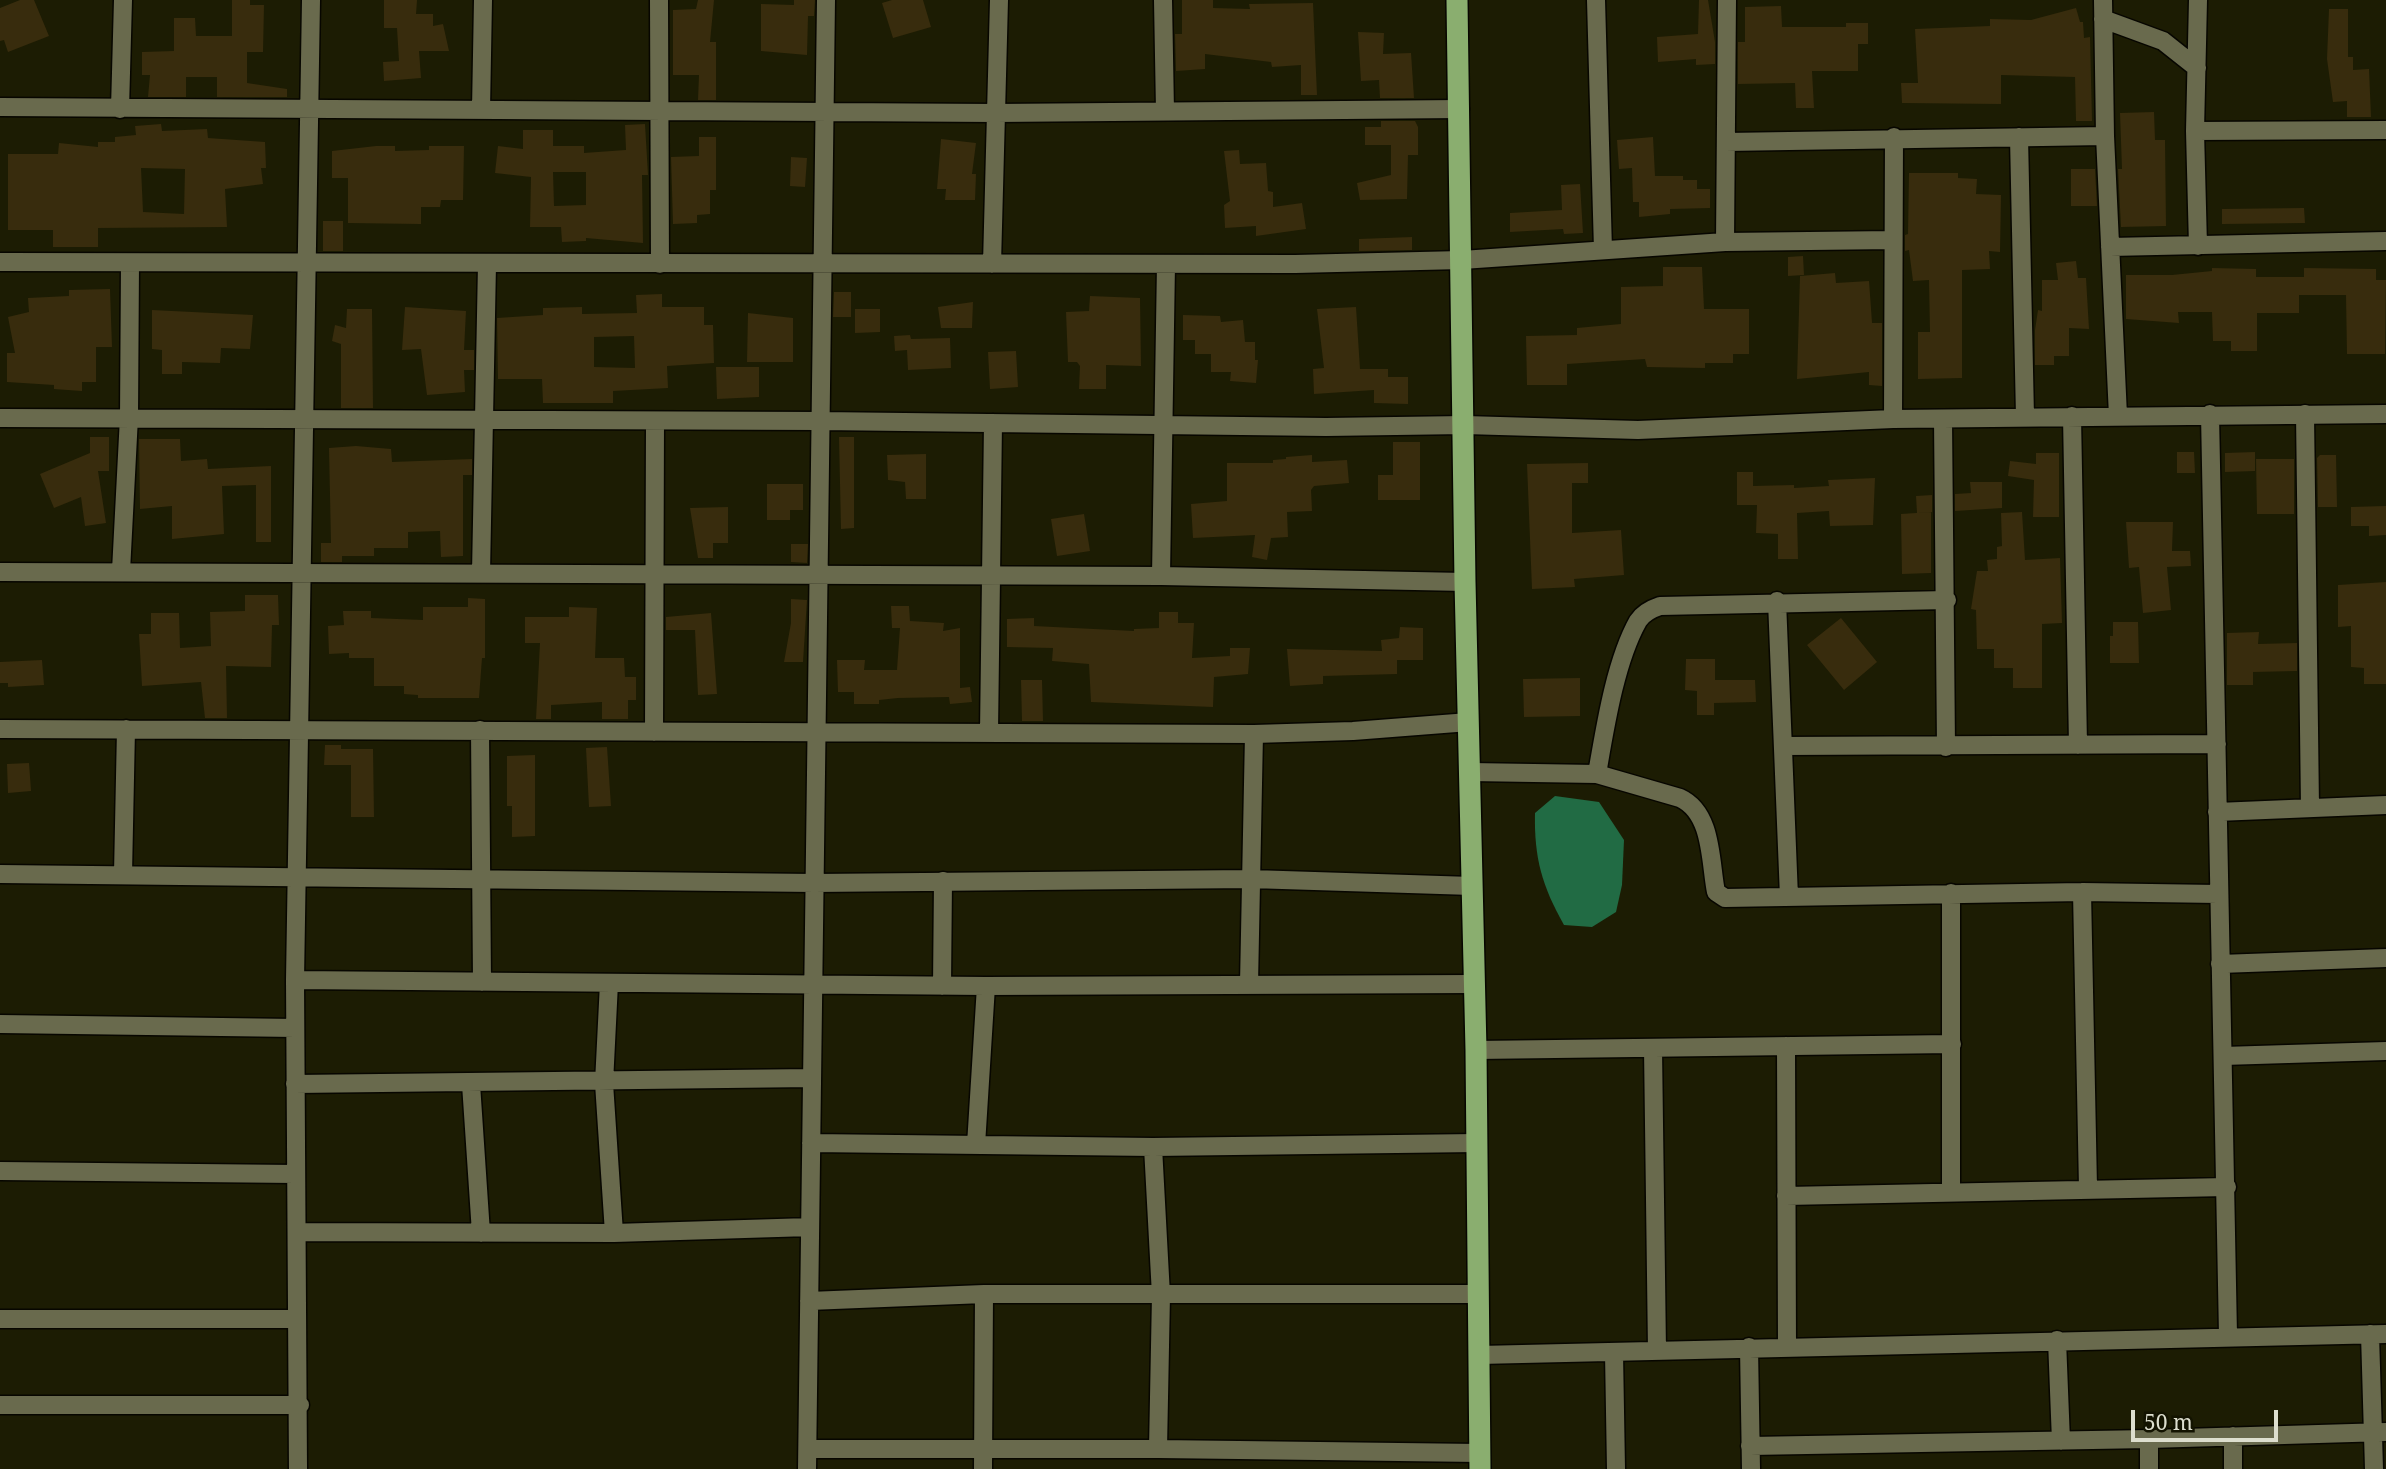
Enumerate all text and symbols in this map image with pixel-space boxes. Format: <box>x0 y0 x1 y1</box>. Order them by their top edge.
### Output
scale bar <box>2134 1396 2281 1440</box>
text: 50 m <box>2144 1408 2193 1436</box>

